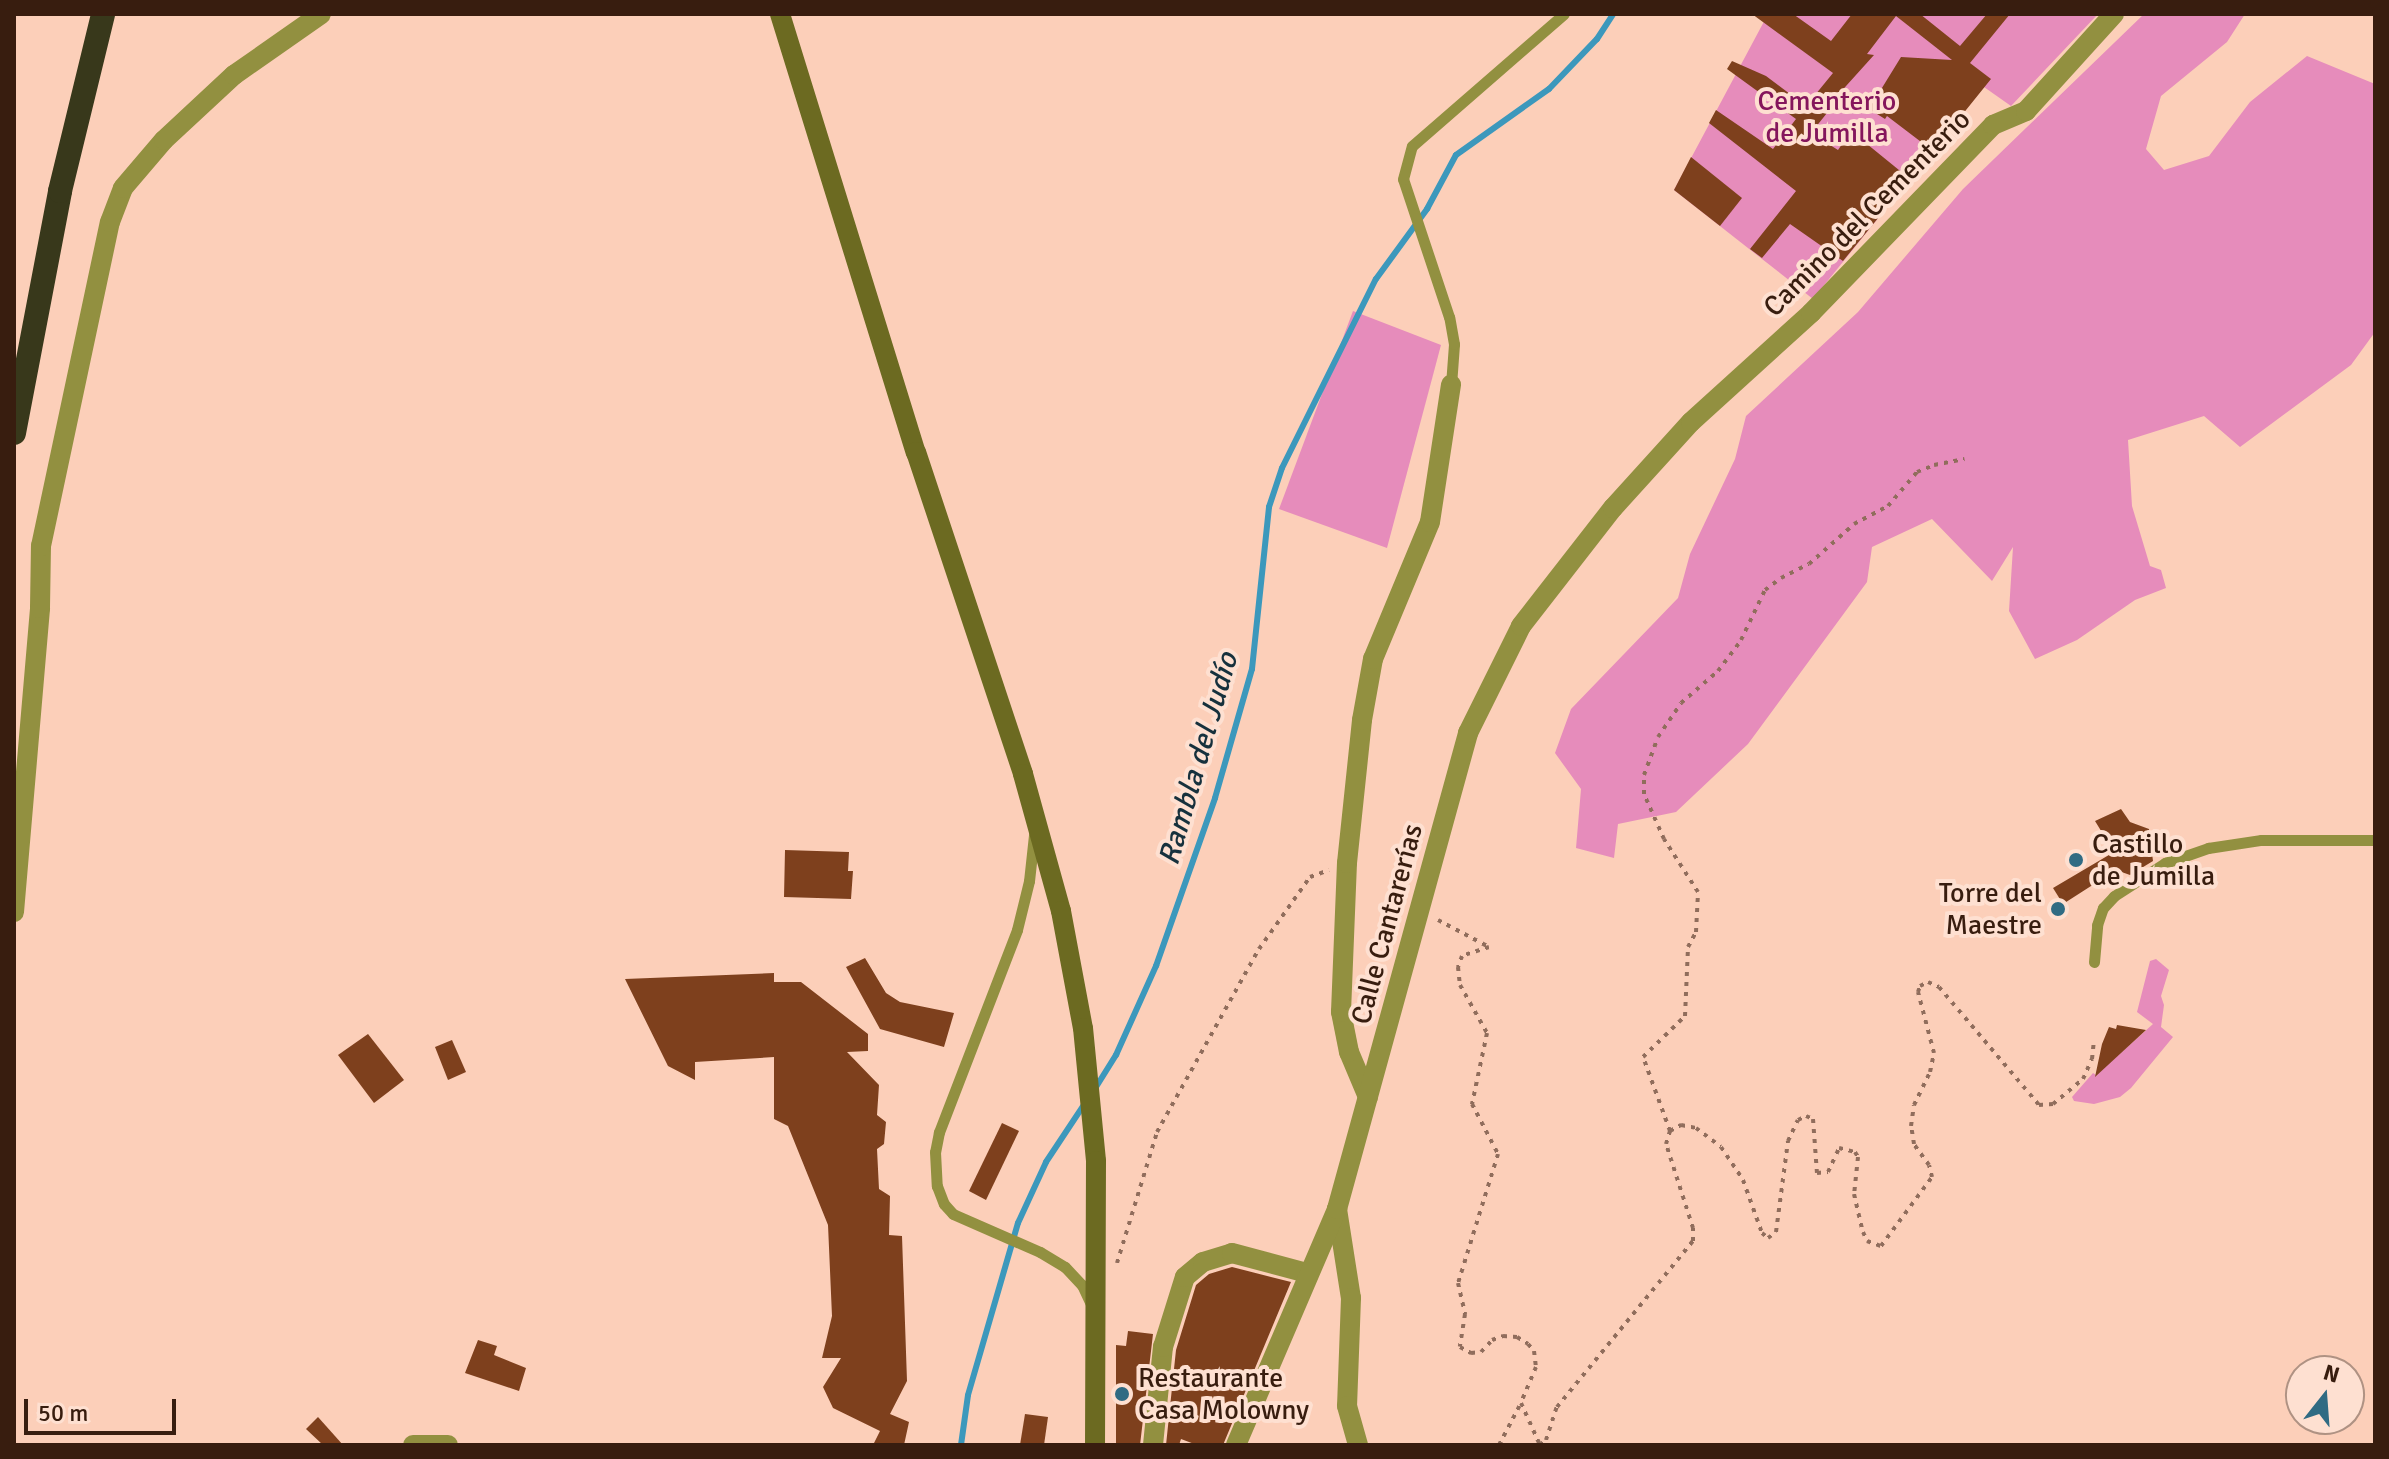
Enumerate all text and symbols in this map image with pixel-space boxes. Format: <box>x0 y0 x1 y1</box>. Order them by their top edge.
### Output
park label: Cementerio de Jumilla <box>1758 84 1896 150</box>
street label: Camino del Cementerio <box>1757 103 1977 323</box>
water label: Rambla del Judío <box>1151 649 1247 869</box>
street label: Calle Cantarerías <box>1344 820 1430 1028</box>
place label: Castillo de Jumilla <box>2092 827 2215 893</box>
marker: Castillo de Jumilla <box>2067 851 2085 869</box>
place label: Torre del Maestre <box>1939 876 2042 942</box>
marker: Torre del Maestre <box>2049 900 2067 918</box>
north arrow <box>2285 1355 2365 1435</box>
text: N <box>2320 1358 2343 1389</box>
place label: Restaurante Casa Molowny <box>1138 1361 1309 1427</box>
scale bar <box>28 1383 180 1433</box>
marker: Restaurante Casa Molowny <box>1113 1385 1131 1403</box>
text: 50 m <box>38 1398 88 1428</box>

